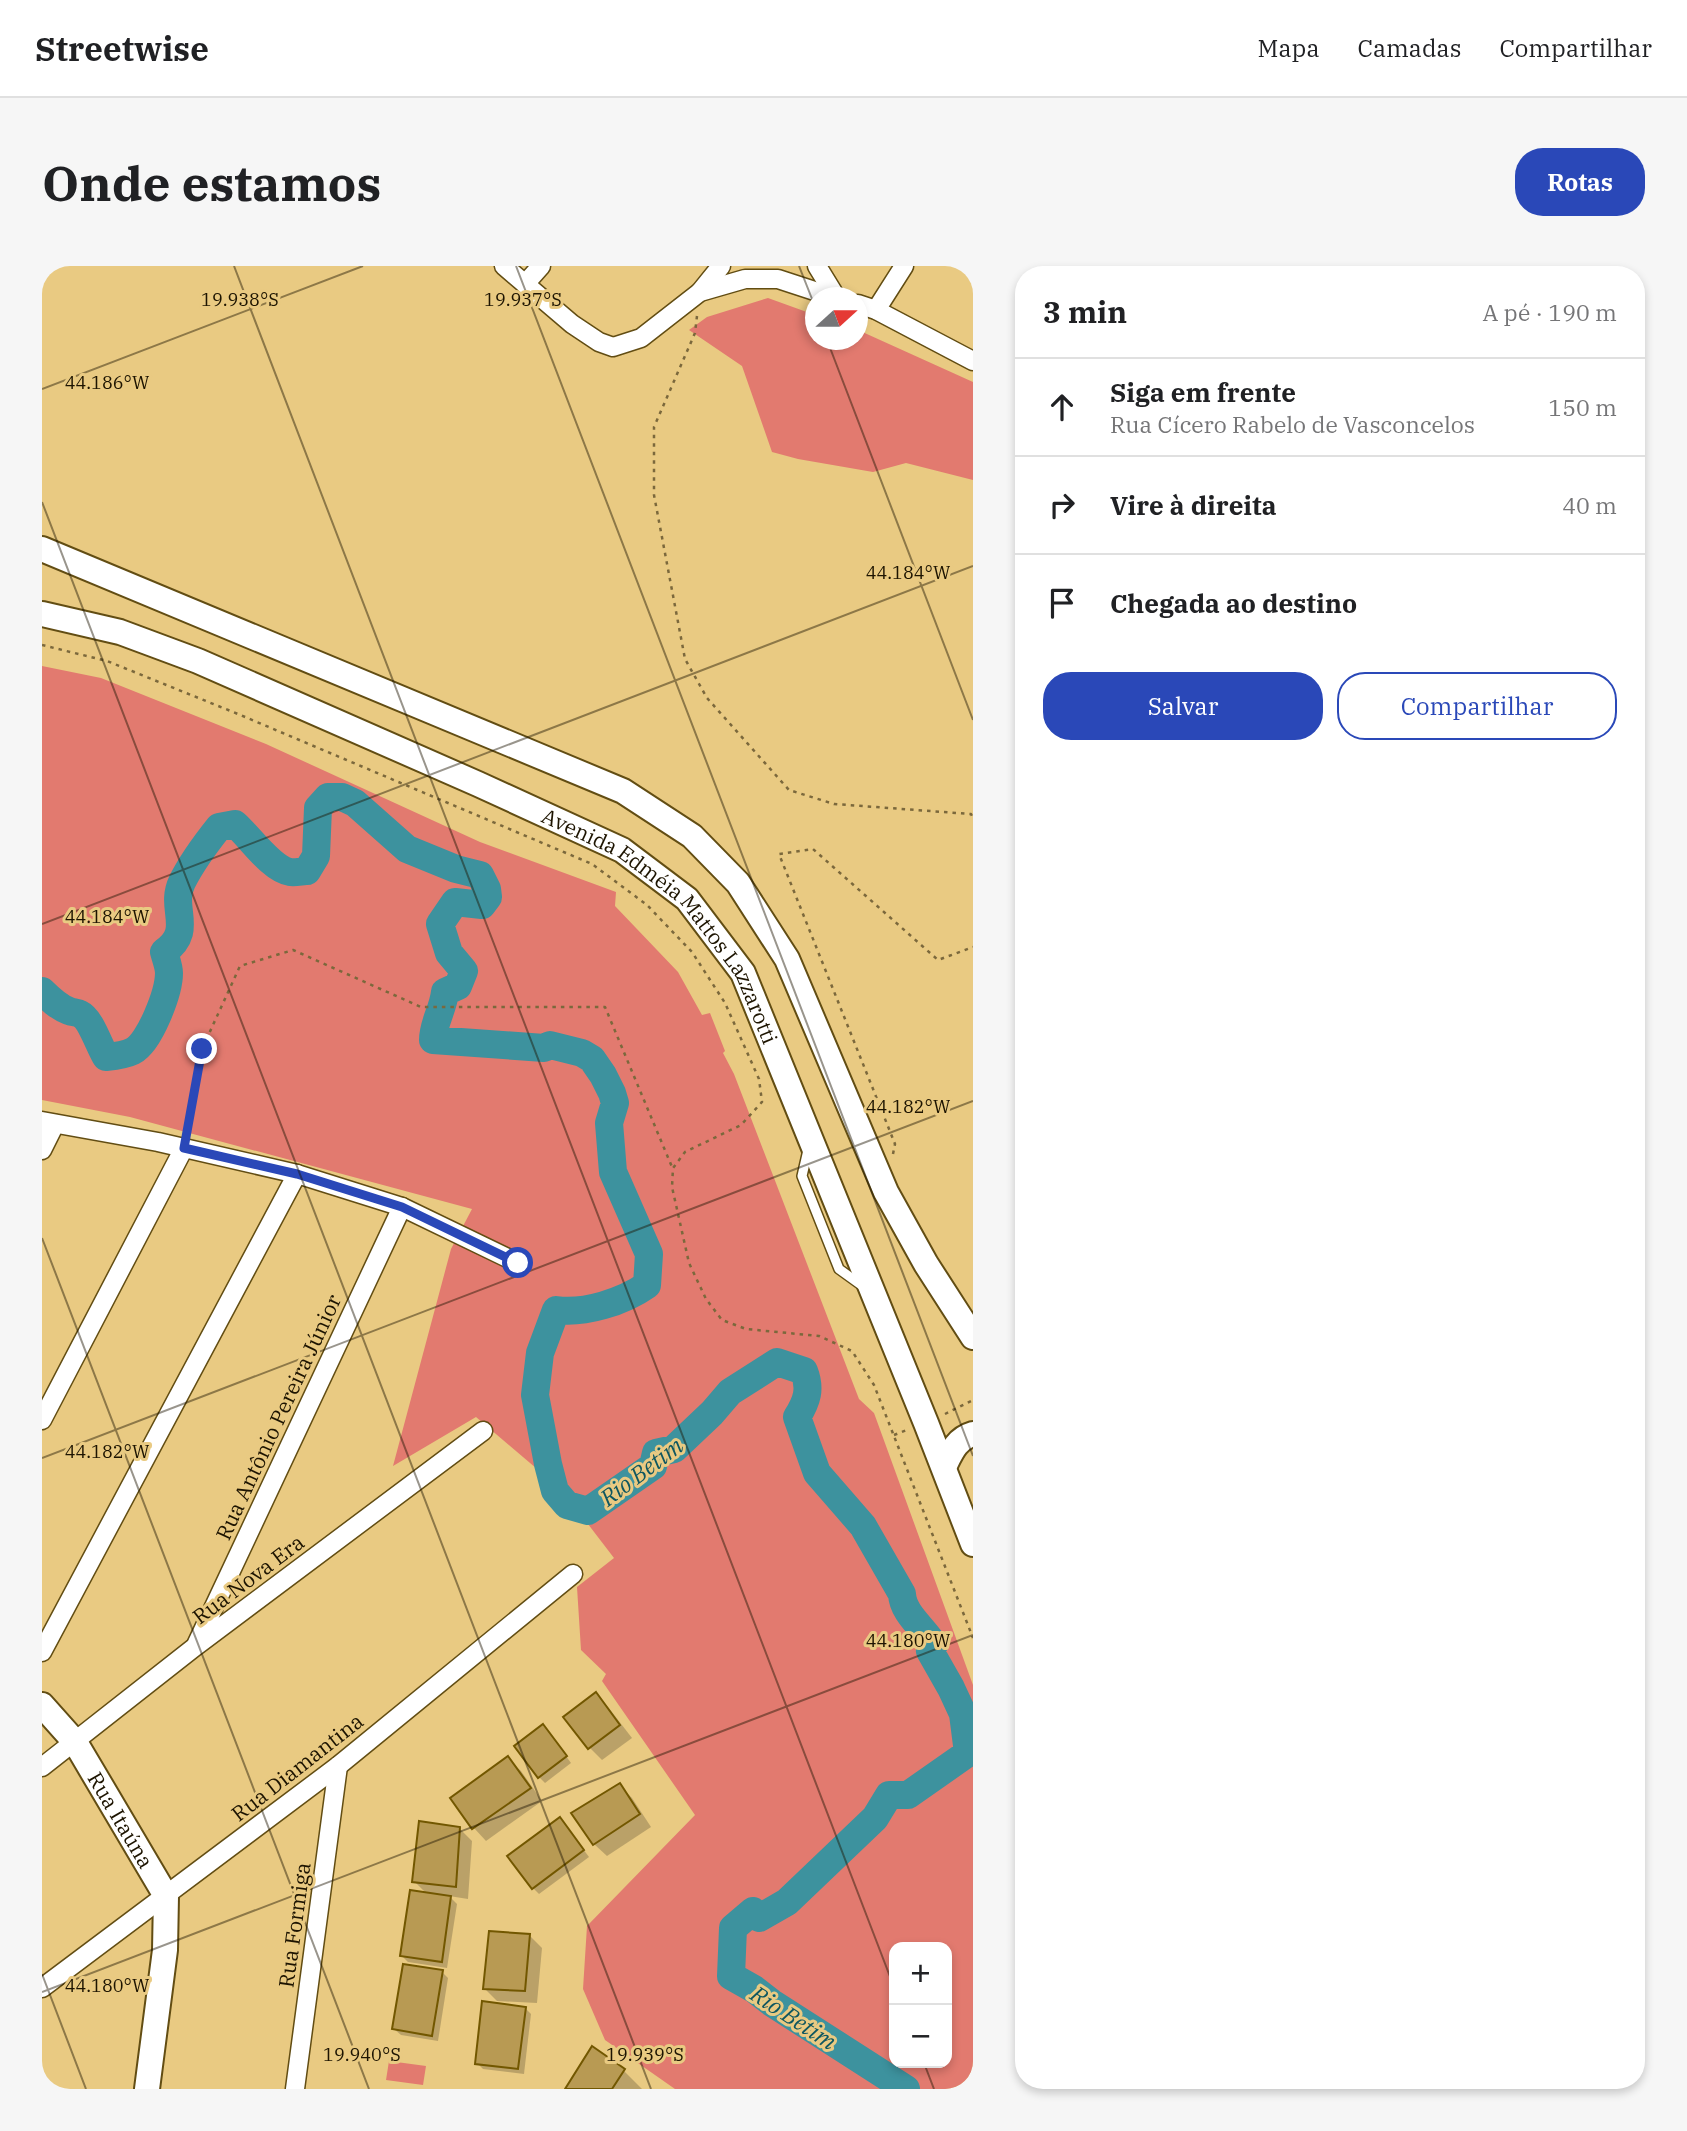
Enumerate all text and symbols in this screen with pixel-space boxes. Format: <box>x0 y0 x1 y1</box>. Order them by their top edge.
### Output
text: Streetwise <box>35 27 209 70</box>
text: Mapa <box>1257 32 1320 64</box>
text: Camadas <box>1358 32 1461 64</box>
text: Compartilhar <box>1499 32 1652 64</box>
button: Rotas <box>1515 148 1645 216</box>
text: Onde estamos <box>42 151 381 214</box>
north arrow <box>805 287 868 350</box>
text: 19.938°S <box>201 288 279 311</box>
text: 19.937°S <box>484 288 562 311</box>
text: 3 min <box>1043 292 1127 331</box>
text: A pé · 190 m <box>1482 297 1617 327</box>
text: 44.186°W <box>65 371 150 394</box>
text: Siga em frente <box>1110 375 1296 409</box>
icon: ahead <box>1043 388 1081 426</box>
text: 150 m <box>1548 392 1617 422</box>
text: Rua Cícero Rabelo de Vasconcelos <box>1110 409 1475 439</box>
icon: right <box>1043 486 1081 524</box>
text: Vire à direita <box>1110 488 1277 522</box>
text: 40 m <box>1562 490 1617 520</box>
text: 44.184°W <box>866 561 951 584</box>
icon: arrive <box>1043 584 1081 622</box>
text: Chegada ao destino <box>1110 586 1357 620</box>
button: Salvar <box>1043 672 1323 740</box>
button: Compartilhar <box>1337 672 1617 740</box>
street label: Avenida Edméia Mattos Lazzarotti <box>538 801 784 1048</box>
text: 44.184°W <box>65 905 150 928</box>
route end <box>186 1033 217 1064</box>
text: 44.182°W <box>866 1095 951 1118</box>
route start <box>502 1247 533 1278</box>
street label: Rua Antônio Pereira Júnior <box>209 1289 348 1544</box>
water label: Rio Betim <box>593 1430 689 1513</box>
text: 44.182°W <box>65 1440 150 1463</box>
street label: Rua Nova Era <box>187 1528 309 1630</box>
text: 44.180°W <box>866 1629 951 1652</box>
street label: Rua Diamantina <box>225 1707 369 1827</box>
street label: Rua Itaúna <box>82 1767 160 1873</box>
street label: Rua Formiga <box>271 1861 317 1989</box>
map controls <box>889 1942 952 2068</box>
button: + <box>889 1942 952 2005</box>
text: 44.180°W <box>65 1974 150 1997</box>
water label: Rio Betim <box>745 1978 843 2056</box>
button: − <box>889 2005 952 2068</box>
text: 19.940°S <box>323 2043 401 2066</box>
text: 19.939°S <box>606 2043 684 2066</box>

